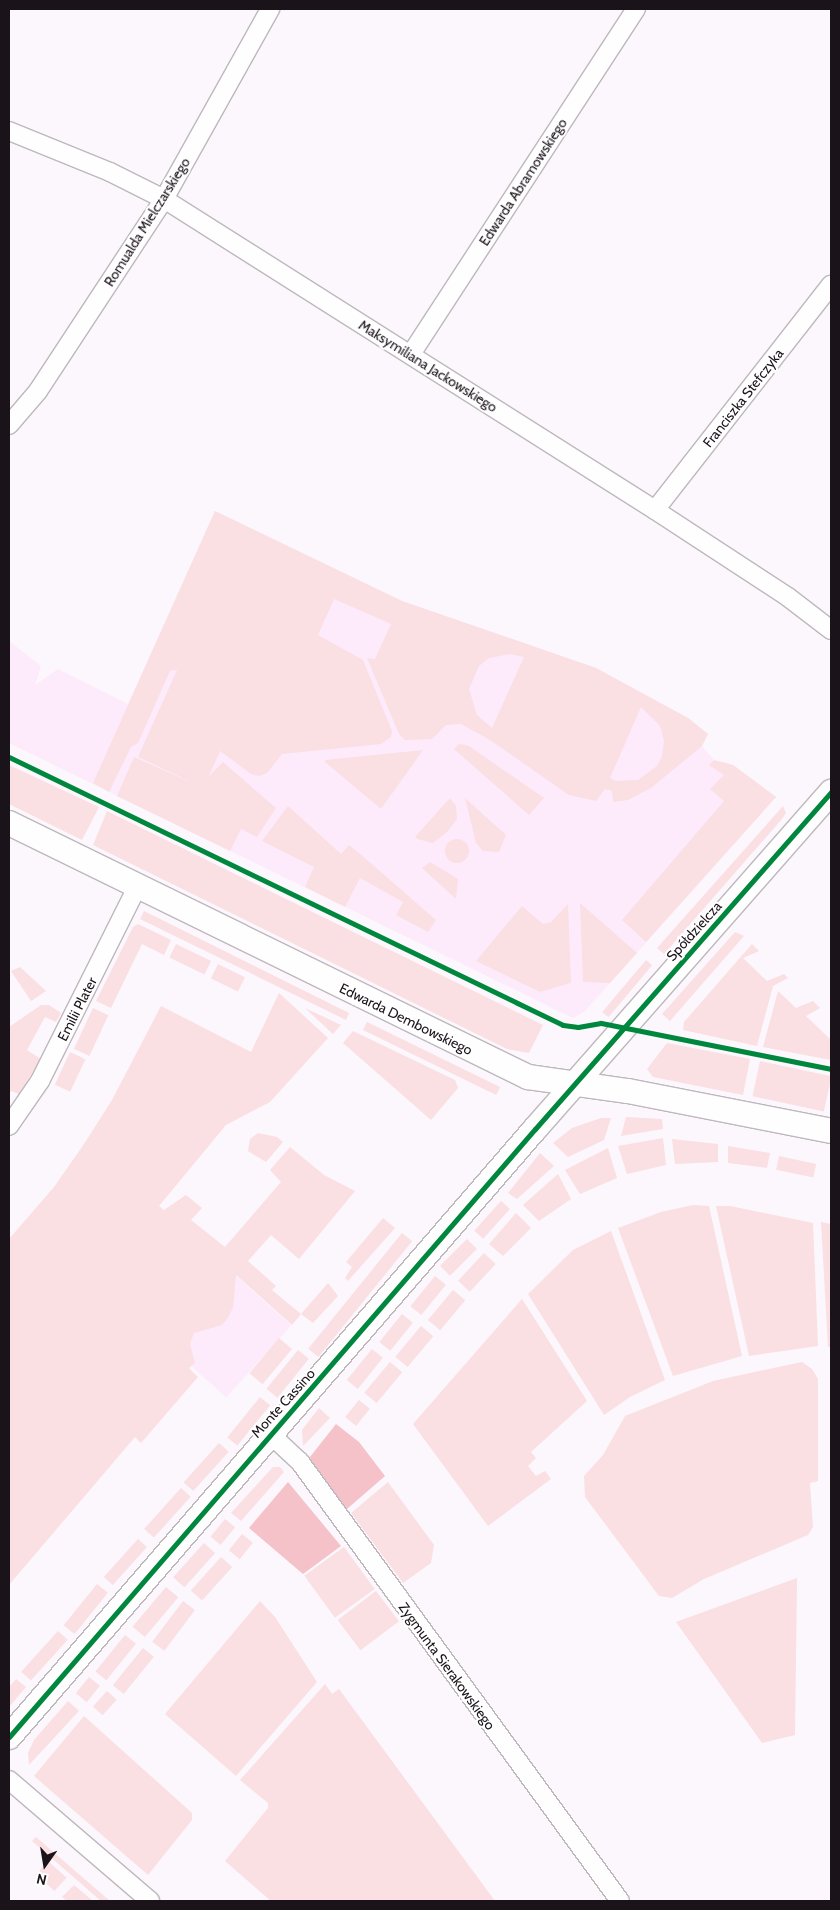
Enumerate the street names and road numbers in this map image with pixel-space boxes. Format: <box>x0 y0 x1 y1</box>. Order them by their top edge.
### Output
street label: Edwarda Abramowskiego <box>476 115 570 249</box>
street label: Romualda Mielczarskiego <box>100 155 194 289</box>
street label: Maksymiliana Jackowskiego <box>356 316 500 416</box>
street label: Franciszka Stefczyka <box>699 345 787 451</box>
street label: Spółdzielcza <box>663 898 725 964</box>
street label: Emilii Plater <box>54 974 100 1044</box>
street label: Edwarda Dembowskiego <box>337 979 475 1059</box>
street label: Monte Cassino <box>248 1365 318 1441</box>
street label: Zygmunta Sierakowskiego <box>395 1599 499 1733</box>

